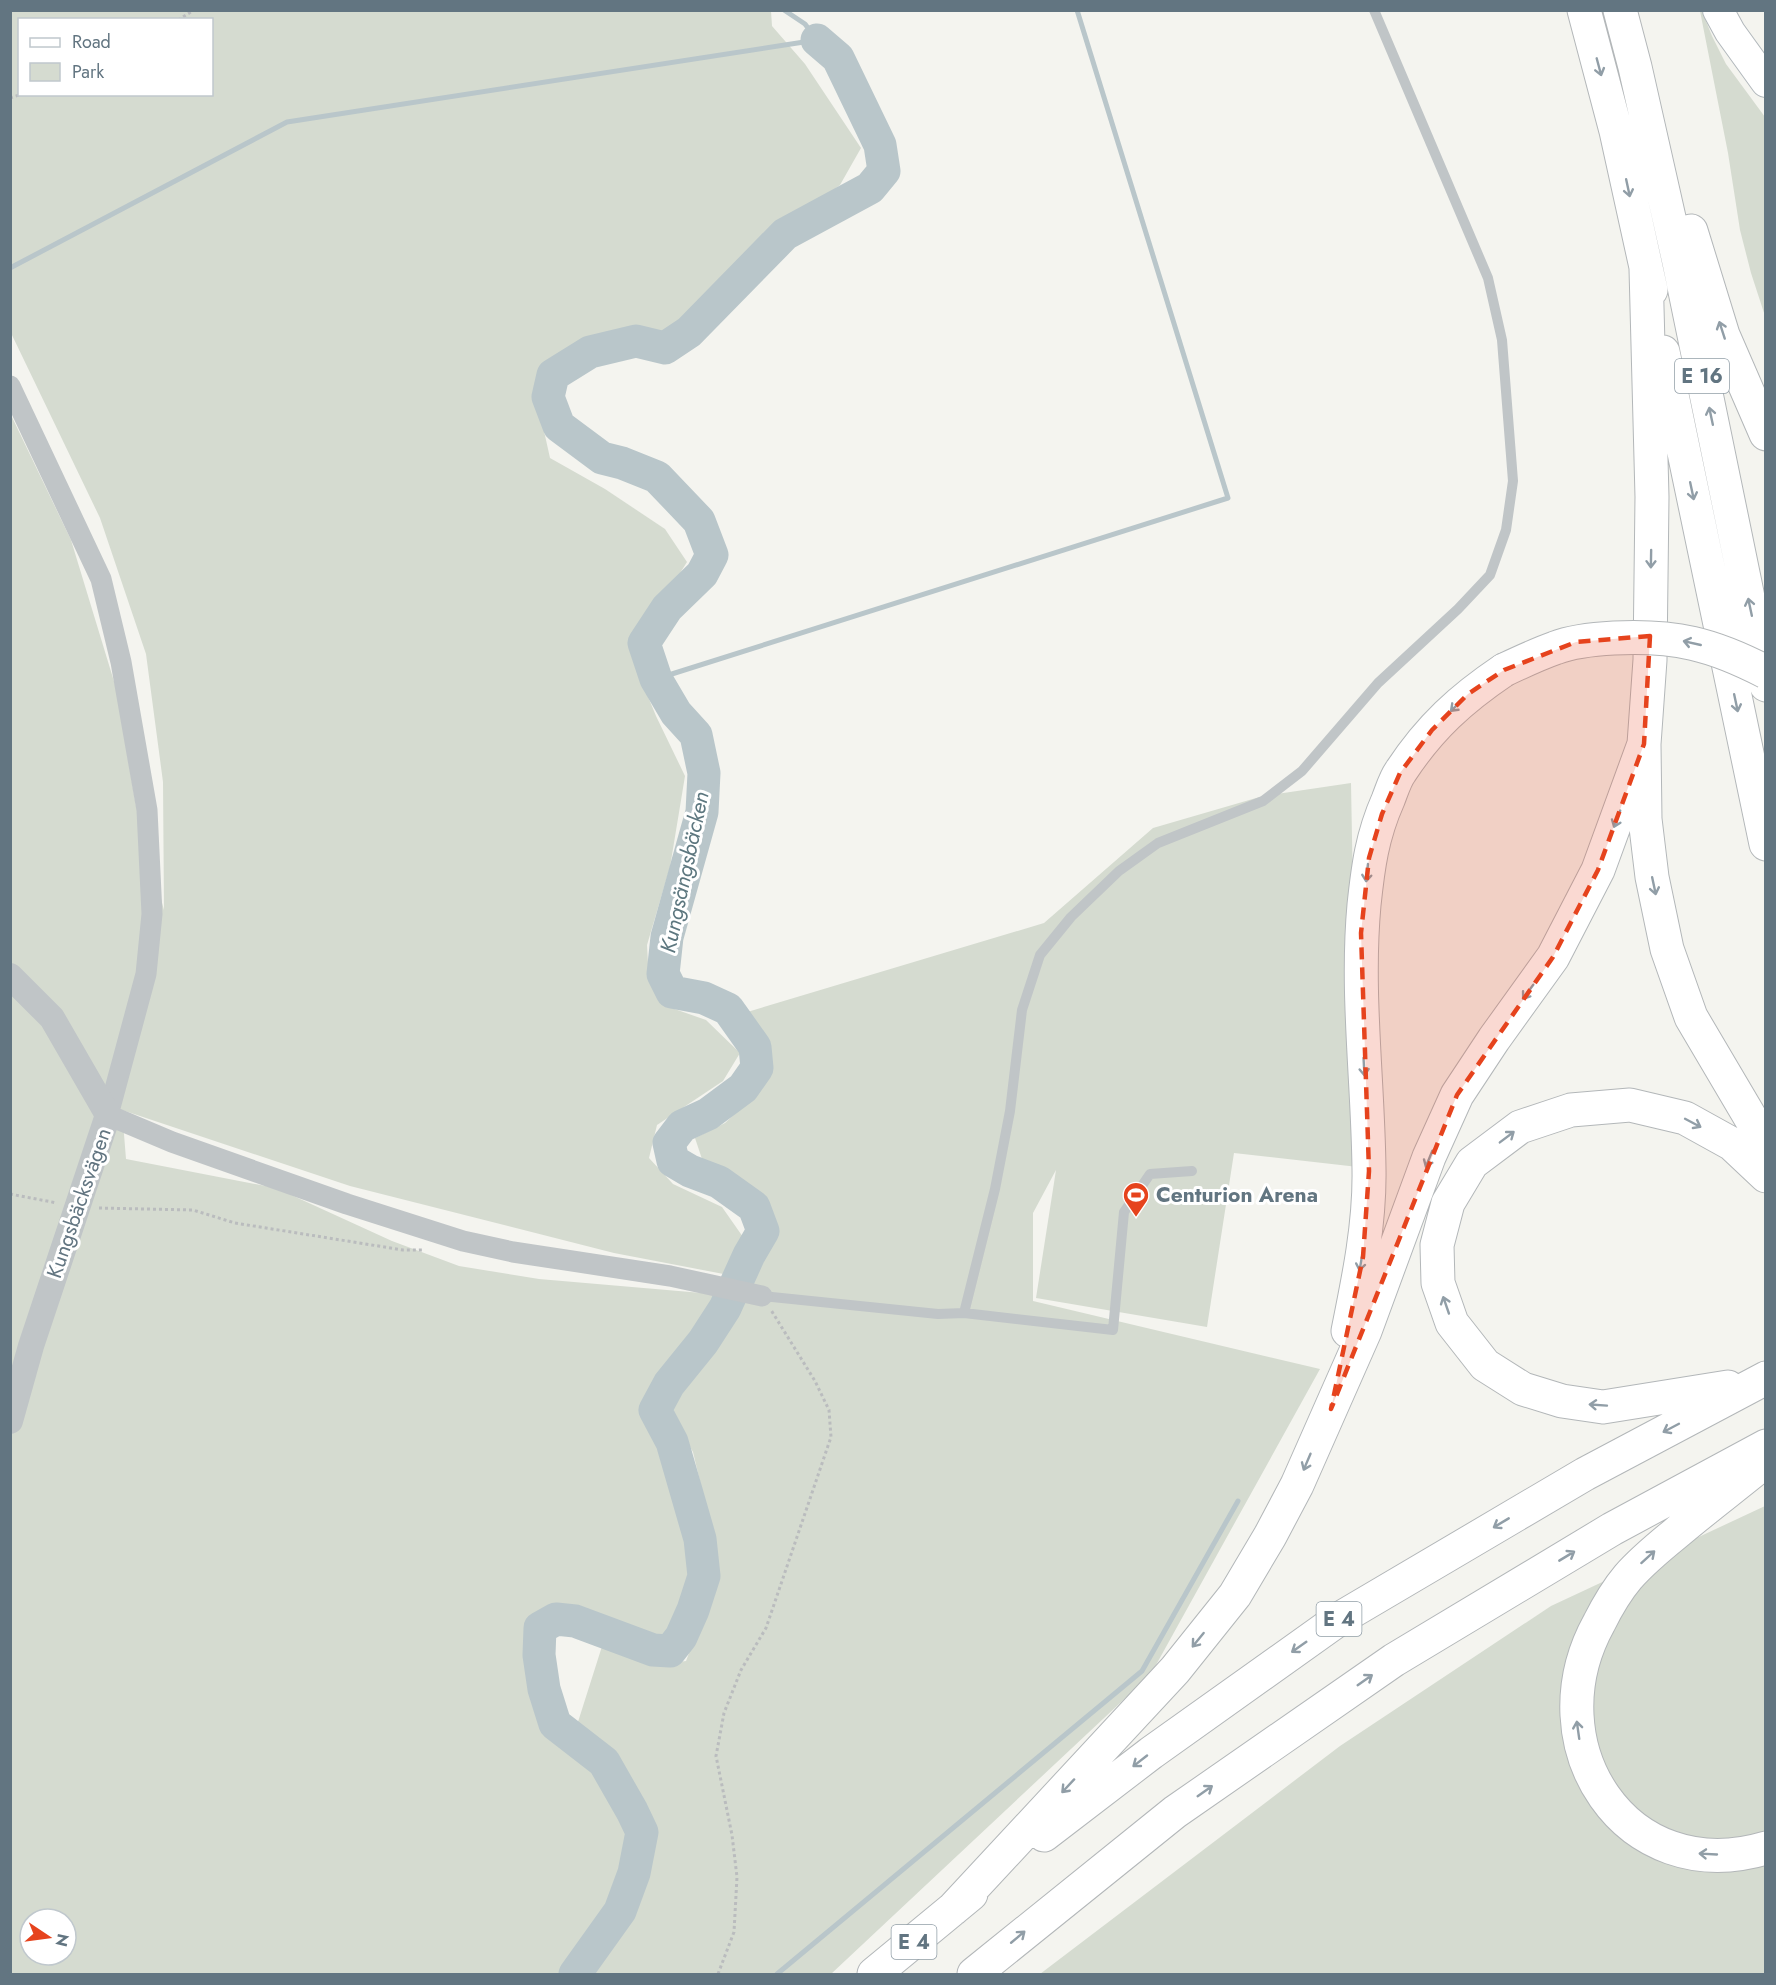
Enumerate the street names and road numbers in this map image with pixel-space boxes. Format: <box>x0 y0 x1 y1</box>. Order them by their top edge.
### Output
road number: E 16 <box>1675 359 1729 393</box>
street label: Kungsbäcksvägen <box>39 1124 119 1282</box>
road number: E 4 <box>1316 1602 1362 1636</box>
road number: E 4 <box>892 1925 936 1959</box>

